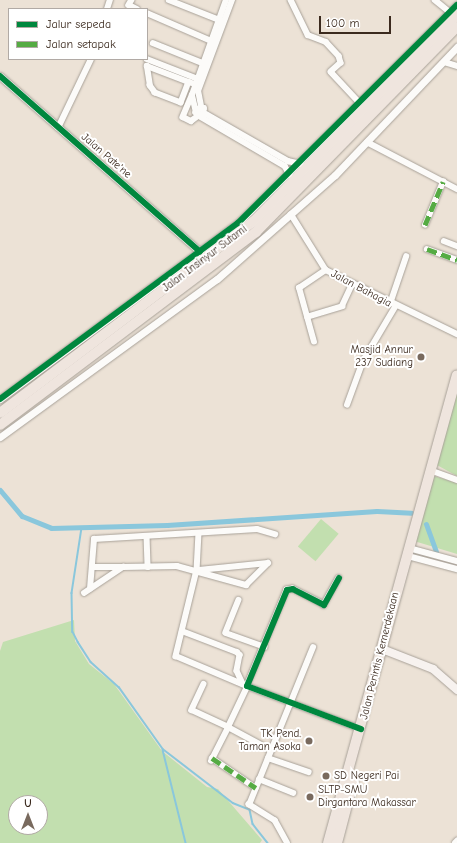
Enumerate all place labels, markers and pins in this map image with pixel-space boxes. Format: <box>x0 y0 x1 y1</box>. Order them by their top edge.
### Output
place label: Masjid Annur 237 Sudiang <box>350 344 413 370</box>
marker: Masjid Annur 237 Sudiang <box>416 352 426 362</box>
place label: TK Pend. Taman Asoka <box>239 728 301 754</box>
marker: TK Pend. Taman Asoka <box>304 736 314 746</box>
place label: SD Negeri Pai <box>334 769 399 783</box>
marker: SD Negeri Pai <box>321 771 331 781</box>
place label: SLTP-SMU Dirgantara Makassar <box>318 784 416 810</box>
marker: SLTP-SMU Dirgantara Makassar <box>305 792 315 802</box>

